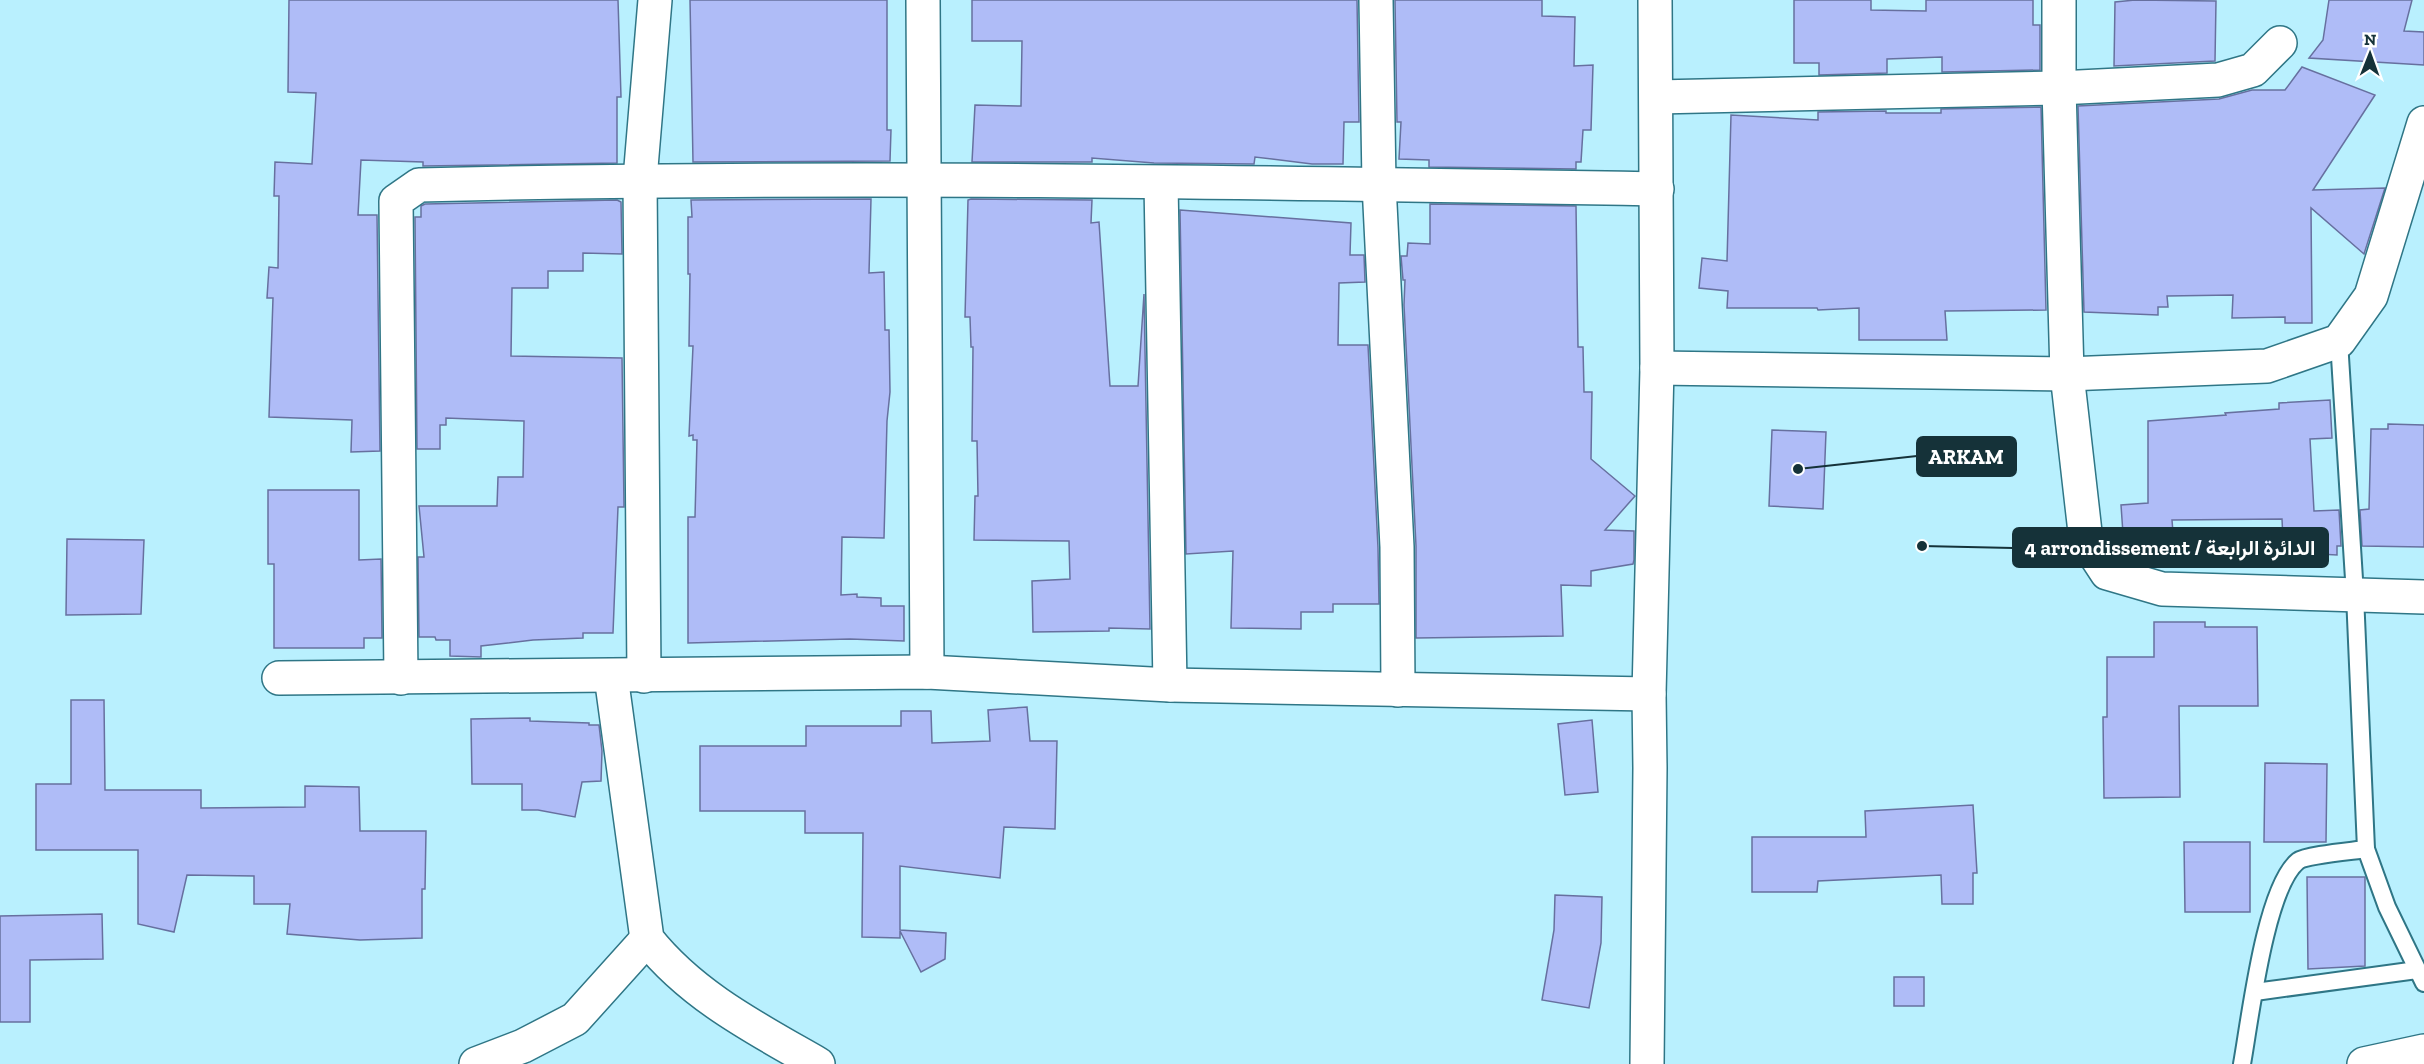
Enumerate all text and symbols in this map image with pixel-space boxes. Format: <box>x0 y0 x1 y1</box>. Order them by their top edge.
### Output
north arrow <box>2340 24 2400 84</box>
text: N <box>2364 30 2377 49</box>
callout: ARKAM <box>1917 437 2016 476</box>
text: ARKAM <box>1928 444 2004 469</box>
callout: 4 arrondissement / الدائرة الرابعة <box>2013 528 2328 567</box>
text: 4 arrondissement / الدائرة الرابعة <box>2025 535 2315 561</box>

